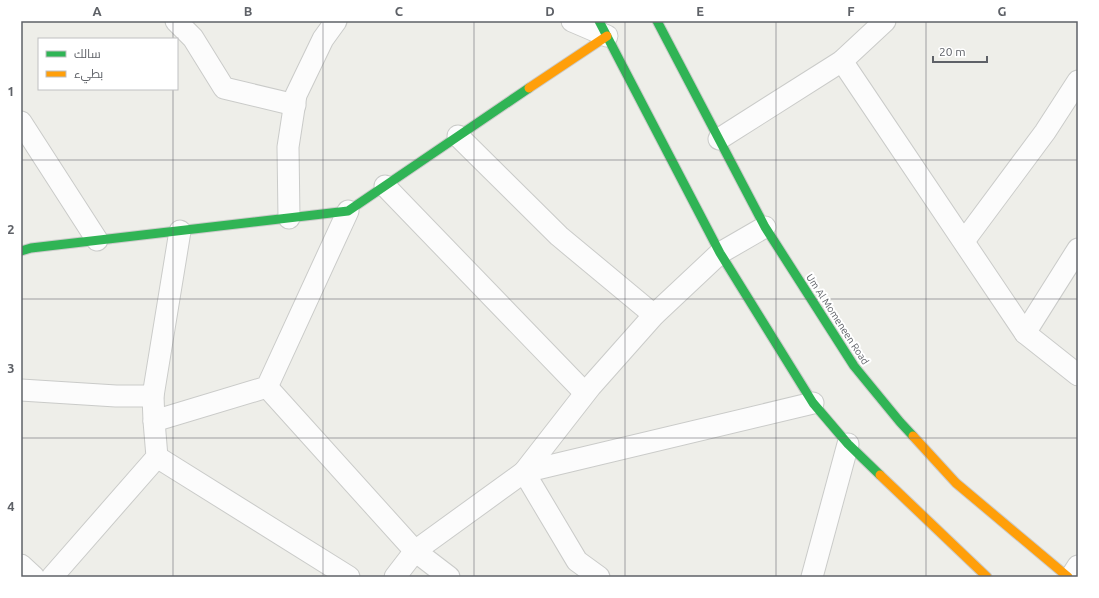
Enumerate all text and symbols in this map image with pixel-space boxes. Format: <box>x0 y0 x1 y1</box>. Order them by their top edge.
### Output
text: A <box>92 4 102 18</box>
text: B <box>244 4 253 18</box>
text: C <box>395 4 404 18</box>
text: D <box>545 4 555 18</box>
text: E <box>696 4 704 18</box>
text: F <box>847 4 855 18</box>
text: G <box>998 4 1007 18</box>
legend <box>38 38 178 90</box>
scale bar <box>933 38 987 64</box>
text: 20 m <box>939 45 966 58</box>
text: سالك <box>74 47 101 60</box>
text: بطيء <box>74 67 103 84</box>
text: 1 <box>7 84 15 98</box>
text: 2 <box>7 222 15 236</box>
street label: Um Al Momeneen Road <box>804 272 871 367</box>
text: 3 <box>7 361 15 375</box>
text: 4 <box>7 499 15 513</box>

